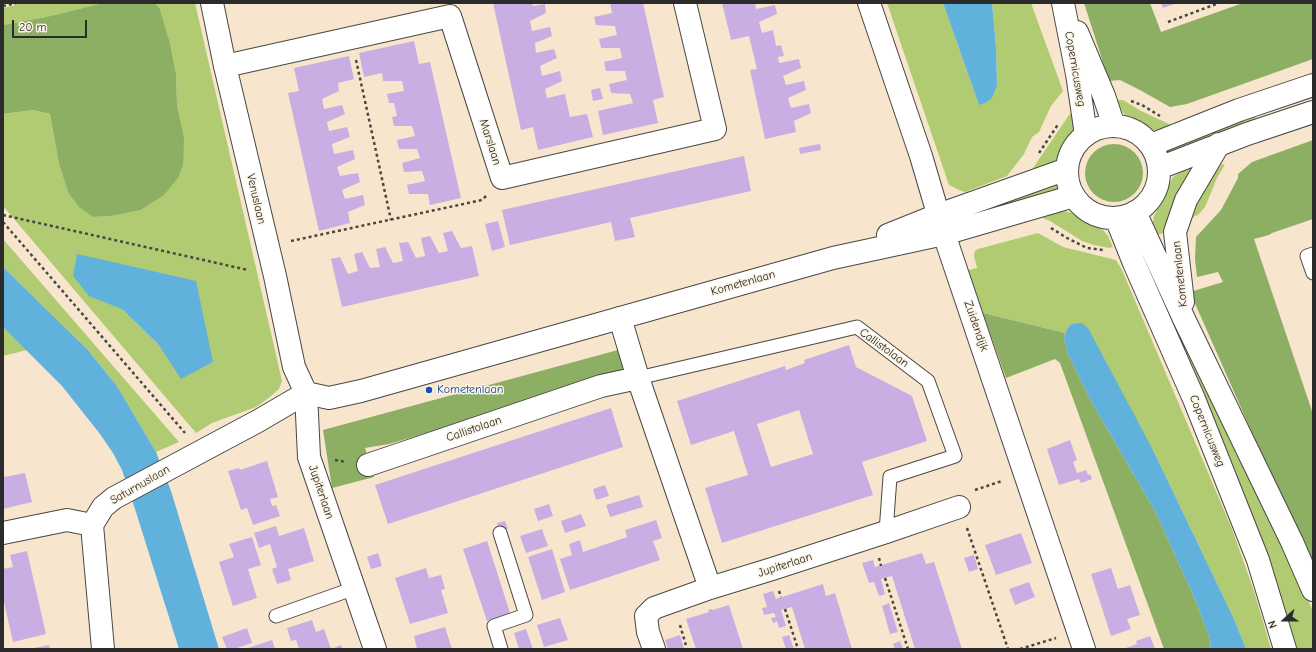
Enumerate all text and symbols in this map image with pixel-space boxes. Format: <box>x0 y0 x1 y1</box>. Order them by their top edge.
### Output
scale bar <box>14 12 89 38</box>
text: 20 m <box>19 20 47 34</box>
street label: Copernicusweg <box>1061 30 1089 108</box>
street label: Marslaan <box>476 117 504 167</box>
street label: Venuslaan <box>243 172 269 226</box>
street label: Kometenlaan <box>1169 240 1191 308</box>
street label: Kometenlaan <box>709 267 777 299</box>
street label: Zuidendijk <box>961 299 991 353</box>
street label: Callistolaan <box>856 325 912 371</box>
place label: Kometenlaan <box>437 383 503 397</box>
marker: Kometenlaan <box>424 385 434 395</box>
street label: Copernicusweg <box>1186 393 1228 469</box>
street label: Callistolaan <box>444 413 504 445</box>
street label: Saturnuslaan <box>108 462 172 508</box>
street label: Jupiterlaan <box>305 463 337 521</box>
street label: Jupiterlaan <box>756 549 814 581</box>
north arrow <box>1264 600 1304 640</box>
text: N <box>1265 619 1280 630</box>

